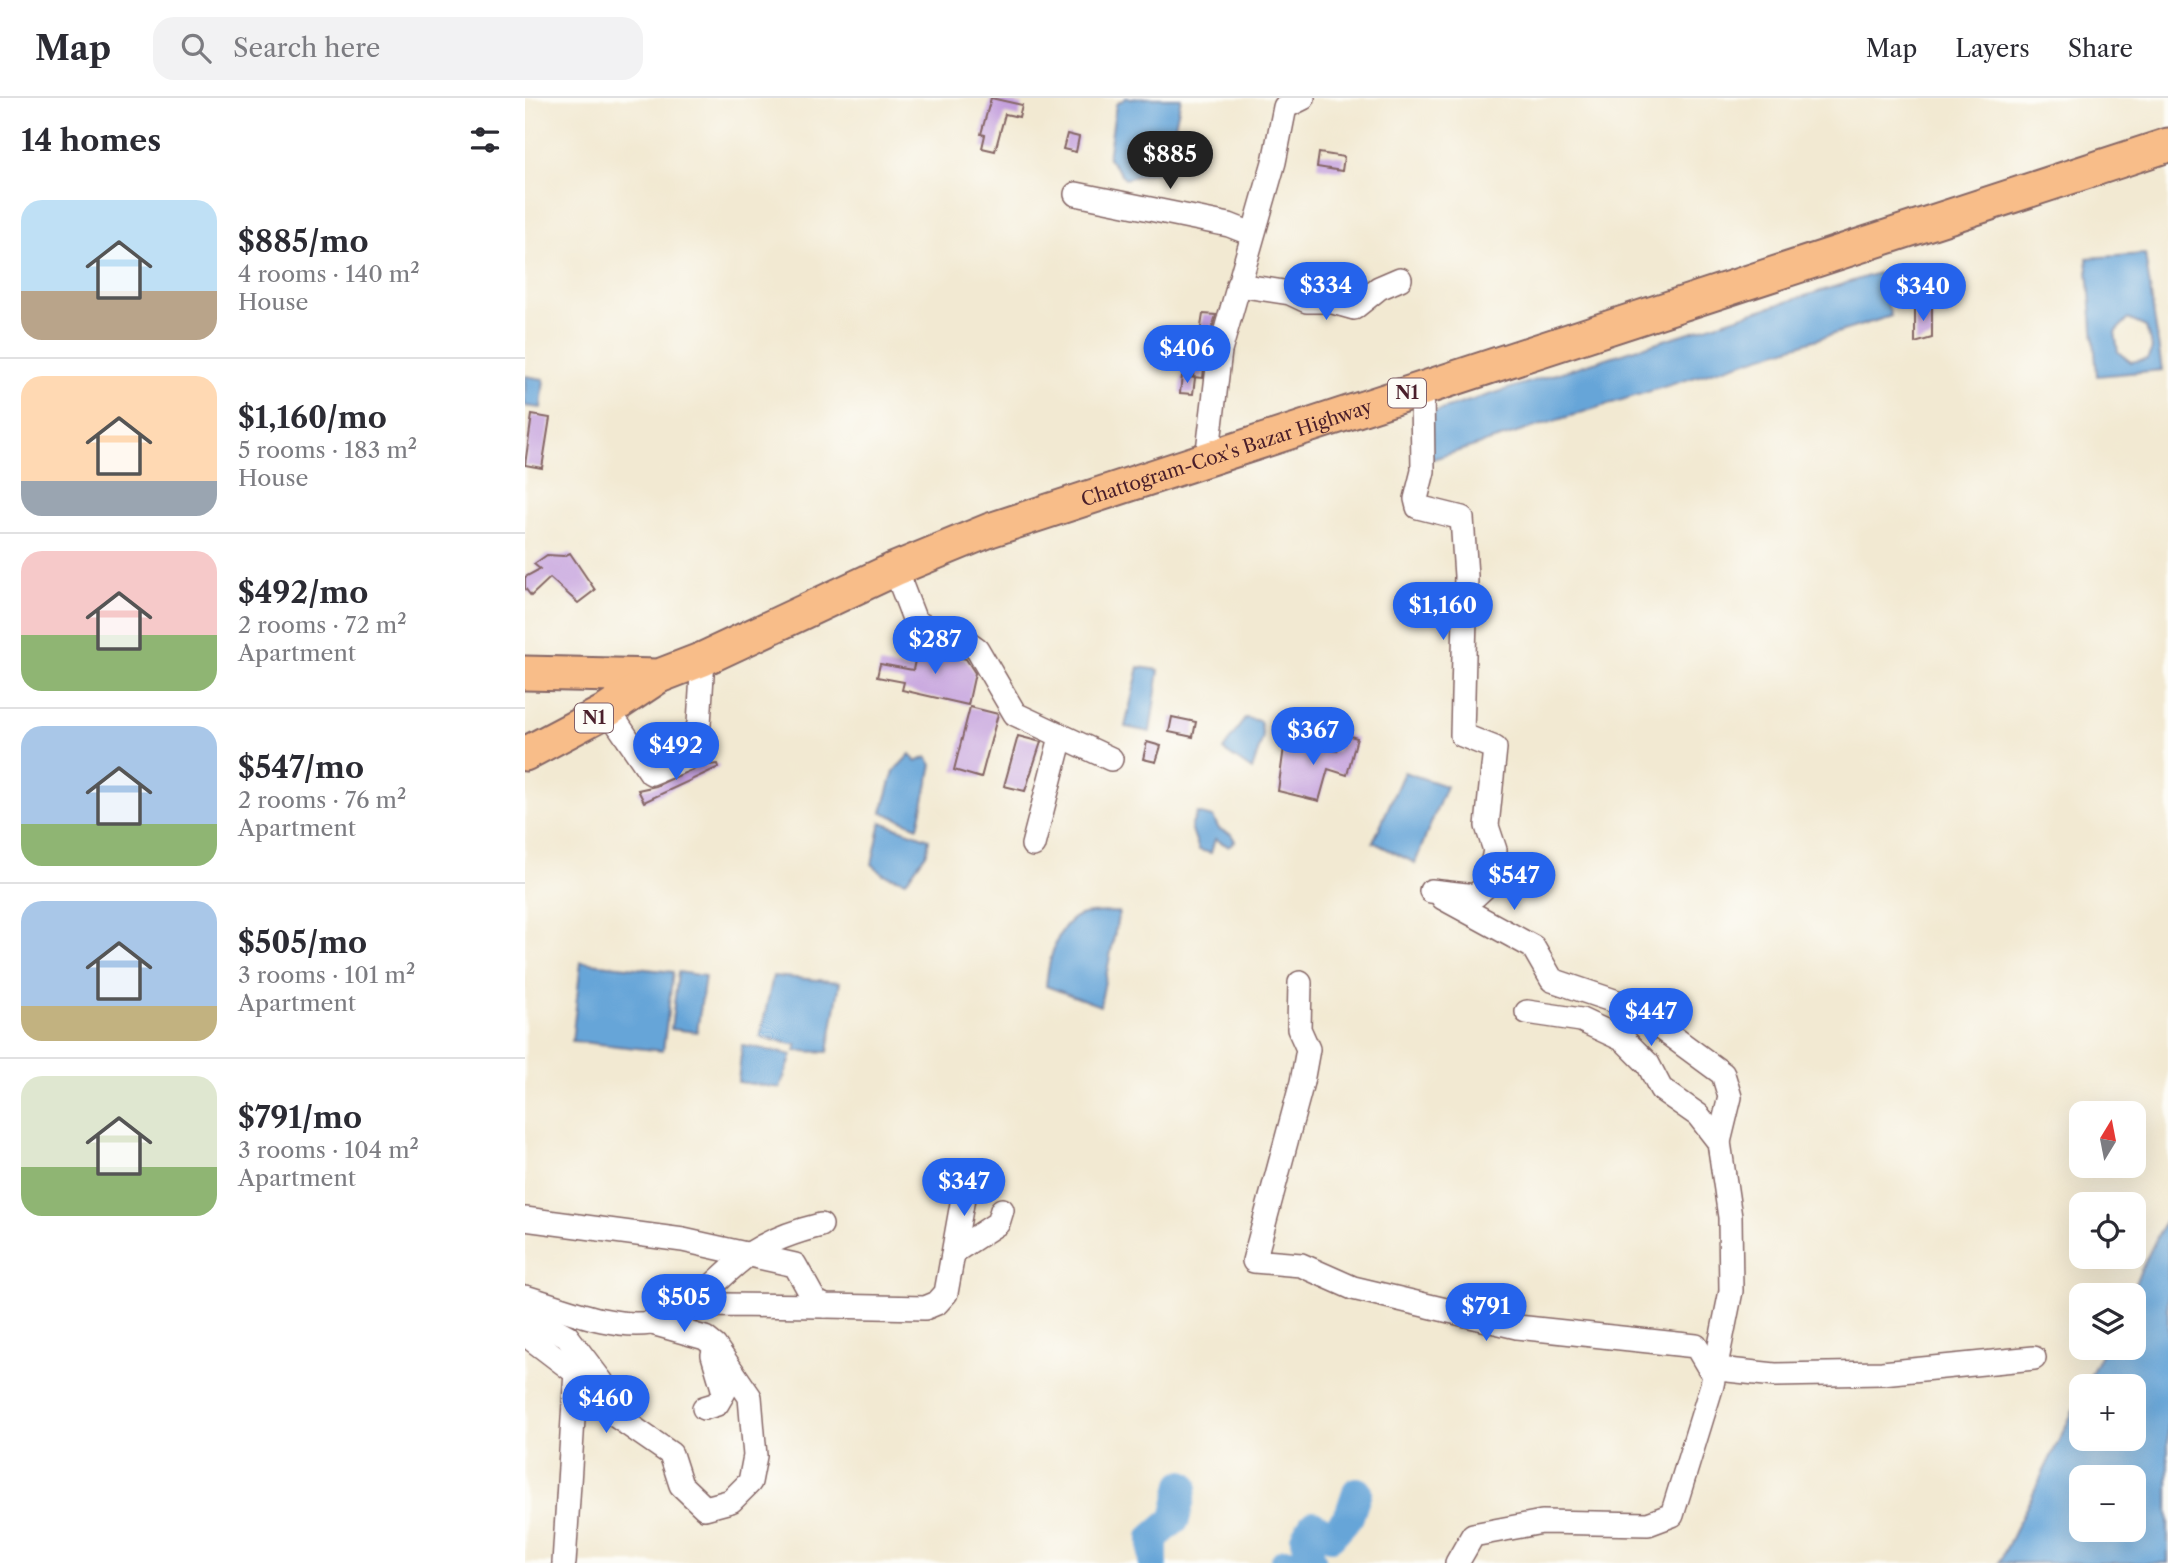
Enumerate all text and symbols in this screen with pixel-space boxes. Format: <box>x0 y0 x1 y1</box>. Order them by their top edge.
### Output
search box <box>153 17 643 80</box>
text: Map <box>35 28 111 69</box>
icon: search <box>177 29 215 67</box>
text: Search here <box>233 32 380 64</box>
text: Map <box>1866 34 1917 63</box>
text: Layers <box>1955 34 2030 63</box>
text: Share <box>2068 34 2133 63</box>
icon: filters <box>466 121 504 159</box>
text: 14 homes <box>21 122 161 159</box>
pin: $885 <box>1129 132 1211 191</box>
text: $885 <box>1143 140 1197 168</box>
text: $885/mo <box>238 223 368 260</box>
icon: home <box>77 228 161 312</box>
text: 4 rooms · 140 m² <box>238 260 420 288</box>
pin: $334 <box>1285 262 1367 322</box>
pin: $340 <box>1882 264 1964 323</box>
text: $334 <box>1300 271 1352 299</box>
text: $340 <box>1896 272 1950 300</box>
text: House <box>238 288 308 316</box>
pin: $406 <box>1146 326 1228 385</box>
text: $406 <box>1160 334 1214 362</box>
road number: N1 <box>1388 379 1426 408</box>
street label: Chattogram-Cox's Bazar Highway <box>1078 394 1375 511</box>
text: $1,160/mo <box>238 399 387 436</box>
icon: home <box>77 404 161 488</box>
text: 5 rooms · 183 m² <box>238 436 417 464</box>
text: House <box>238 464 308 492</box>
text: $492/mo <box>238 574 368 611</box>
icon: home <box>77 579 161 663</box>
pin: $1,160 <box>1386 582 1500 642</box>
text: $1,160 <box>1409 591 1477 619</box>
text: 2 rooms · 72 m² <box>238 611 407 639</box>
pin: $287 <box>894 616 976 676</box>
text: $287 <box>909 625 961 653</box>
text: Apartment <box>238 639 356 667</box>
road number: N1 <box>575 704 613 732</box>
pin: $367 <box>1272 708 1354 767</box>
text: $367 <box>1287 716 1339 744</box>
pin: $492 <box>635 722 717 782</box>
text: $492 <box>649 731 703 759</box>
text: $547/mo <box>238 749 364 786</box>
icon: home <box>77 754 161 838</box>
text: 2 rooms · 76 m² <box>238 786 406 814</box>
text: Apartment <box>238 814 356 842</box>
pin: $547 <box>1473 852 1555 912</box>
text: $547 <box>1488 861 1540 889</box>
text: $505/mo <box>238 924 367 961</box>
icon: home <box>77 929 161 1013</box>
text: 3 rooms · 101 m² <box>238 961 415 989</box>
pin: $447 <box>1610 988 1692 1048</box>
text: Apartment <box>238 989 356 1017</box>
text: $447 <box>1625 997 1677 1025</box>
text: $791/mo <box>238 1099 362 1136</box>
north arrow <box>2069 1101 2145 1178</box>
map controls <box>2069 1101 2146 1542</box>
icon: home <box>77 1104 161 1188</box>
text: 3 rooms · 104 m² <box>238 1136 419 1164</box>
pin: $347 <box>923 1158 1005 1218</box>
text: Apartment <box>238 1164 356 1192</box>
text: $347 <box>938 1167 990 1195</box>
button: locate <box>2069 1192 2146 1269</box>
pin: $505 <box>643 1274 725 1334</box>
text: $505 <box>658 1283 710 1311</box>
button: layers <box>2069 1283 2146 1360</box>
pin: $791 <box>1445 1284 1527 1343</box>
text: $791 <box>1462 1292 1510 1320</box>
button: + <box>2069 1374 2146 1451</box>
pin: $460 <box>565 1376 647 1435</box>
text: $460 <box>579 1384 633 1412</box>
button: − <box>2069 1465 2146 1542</box>

